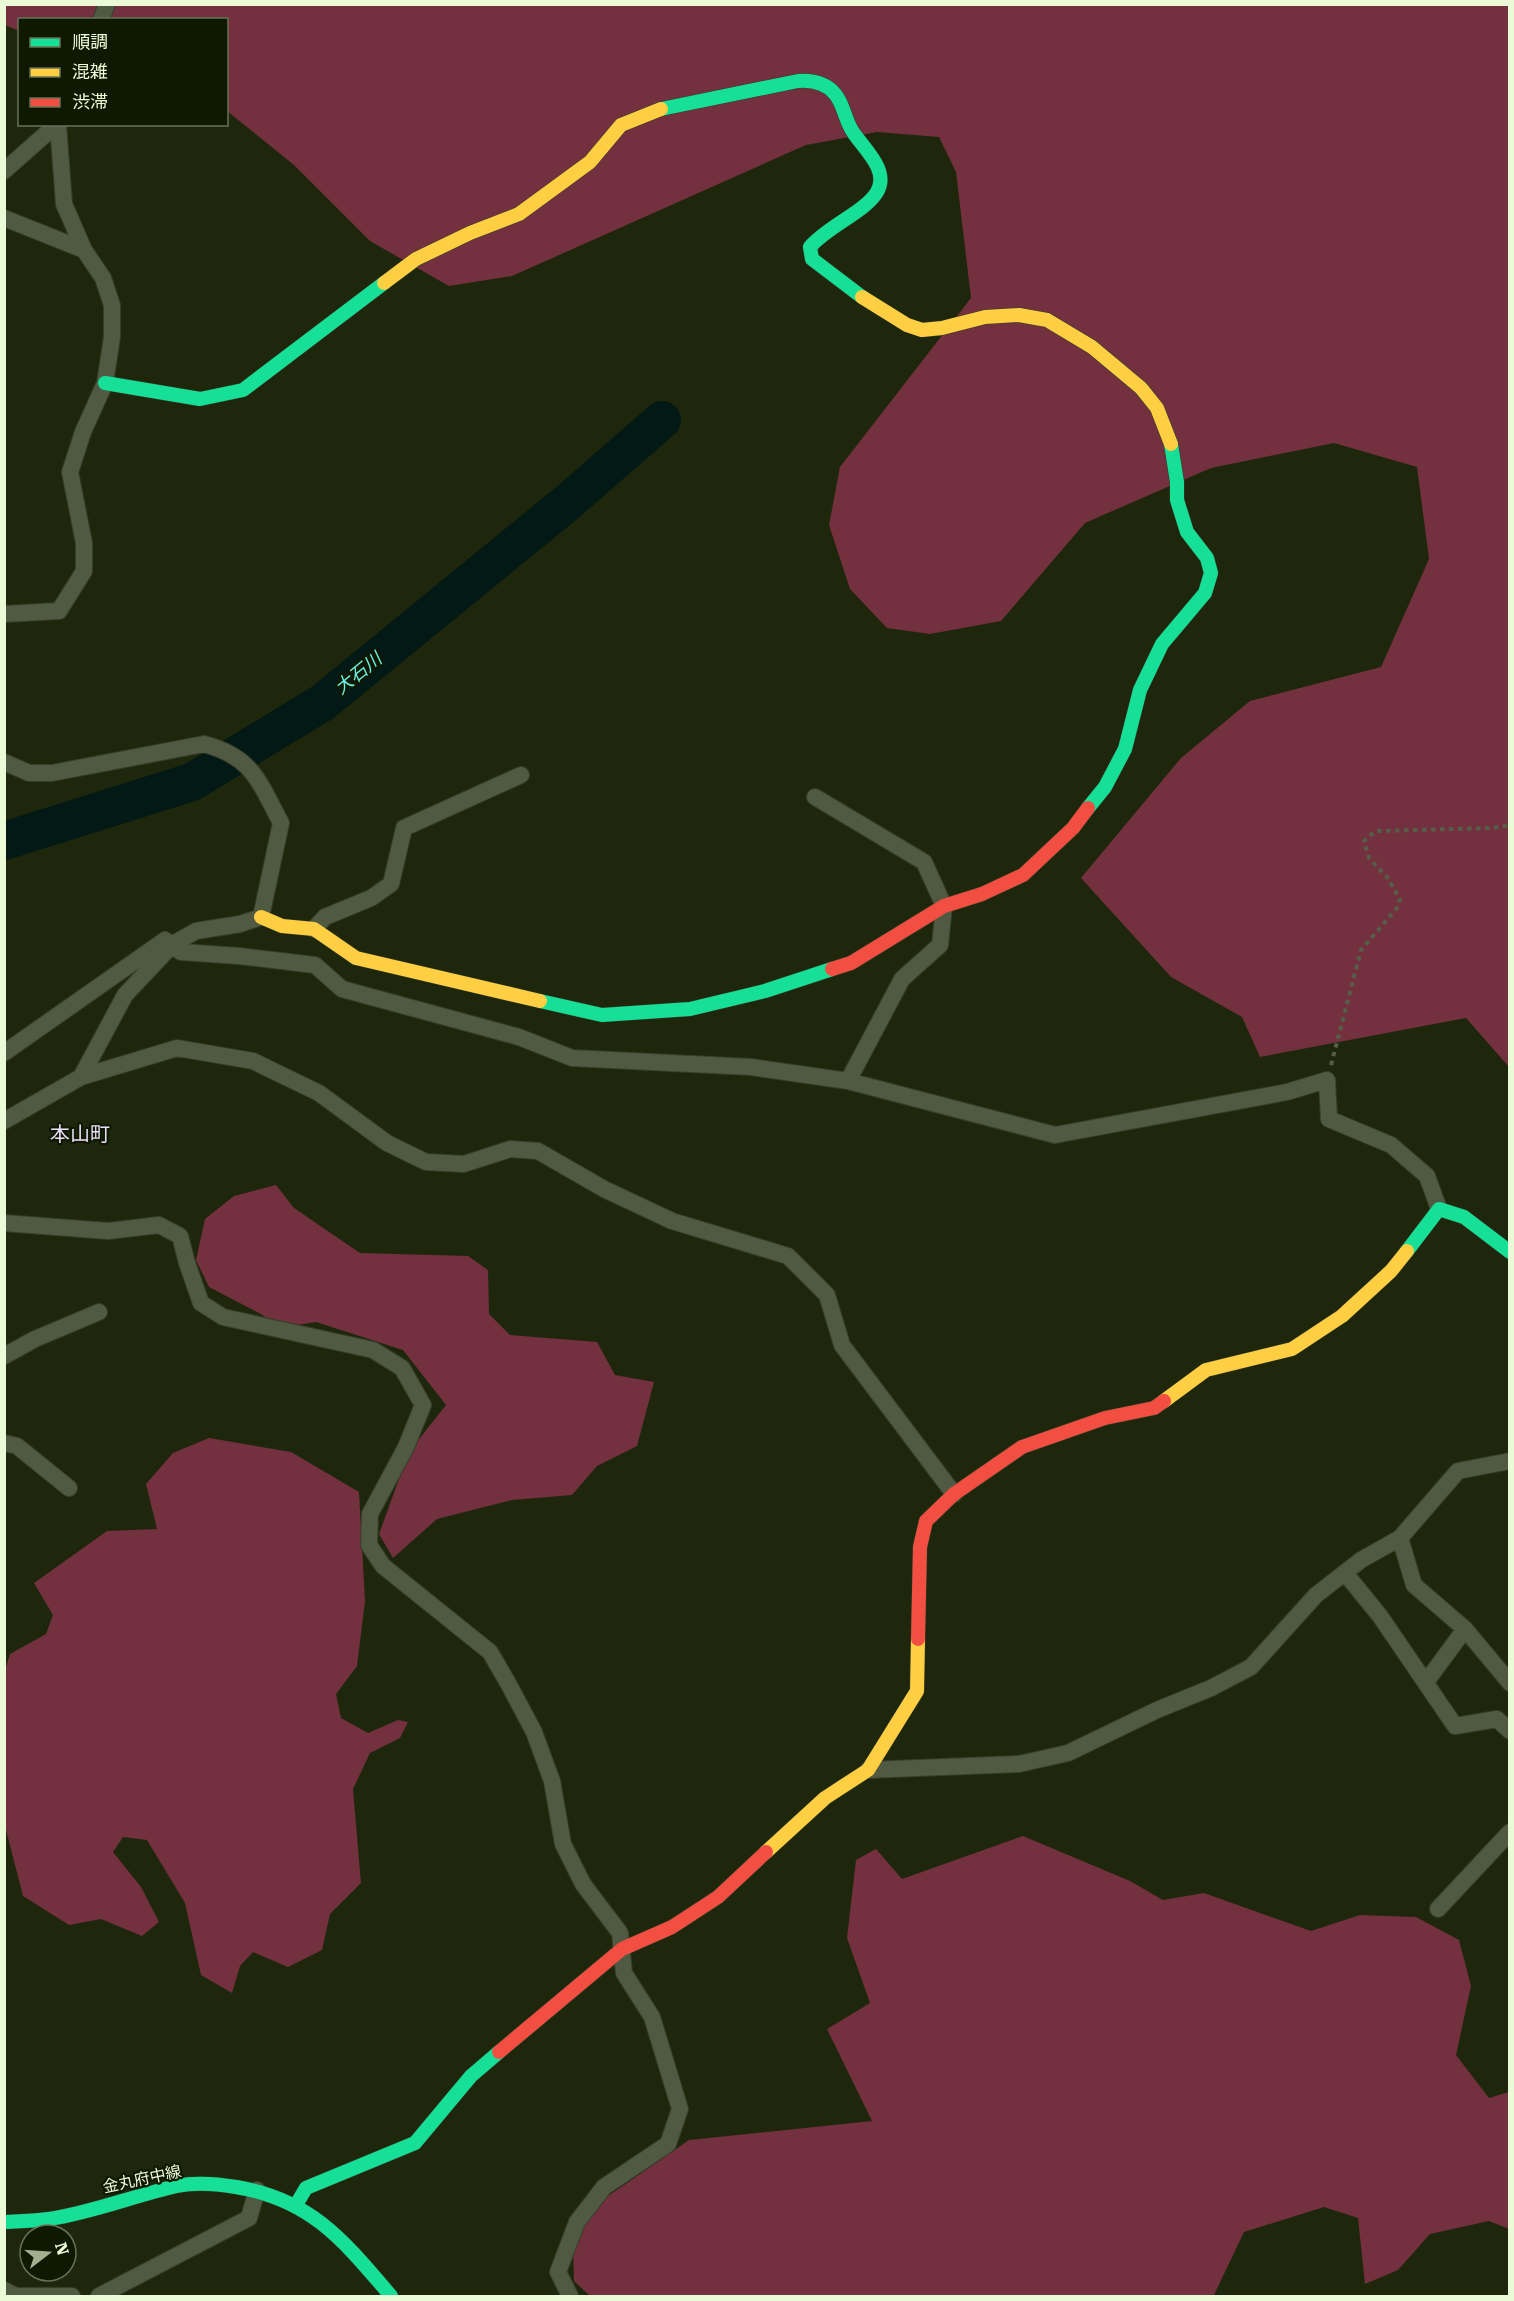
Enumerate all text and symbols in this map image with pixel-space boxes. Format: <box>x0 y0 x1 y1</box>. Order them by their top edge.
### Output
legend <box>18 18 228 126</box>
text: 順調 <box>72 31 108 52</box>
text: 混雑 <box>72 61 108 82</box>
text: 渋滞 <box>72 91 108 112</box>
water label: 大石川 <box>330 647 387 698</box>
district label: 本山町 <box>50 1122 110 1146</box>
street label: 金丸府中線 <box>101 2161 183 2197</box>
north arrow <box>18 2223 78 2283</box>
text: N <box>51 2240 73 2257</box>

